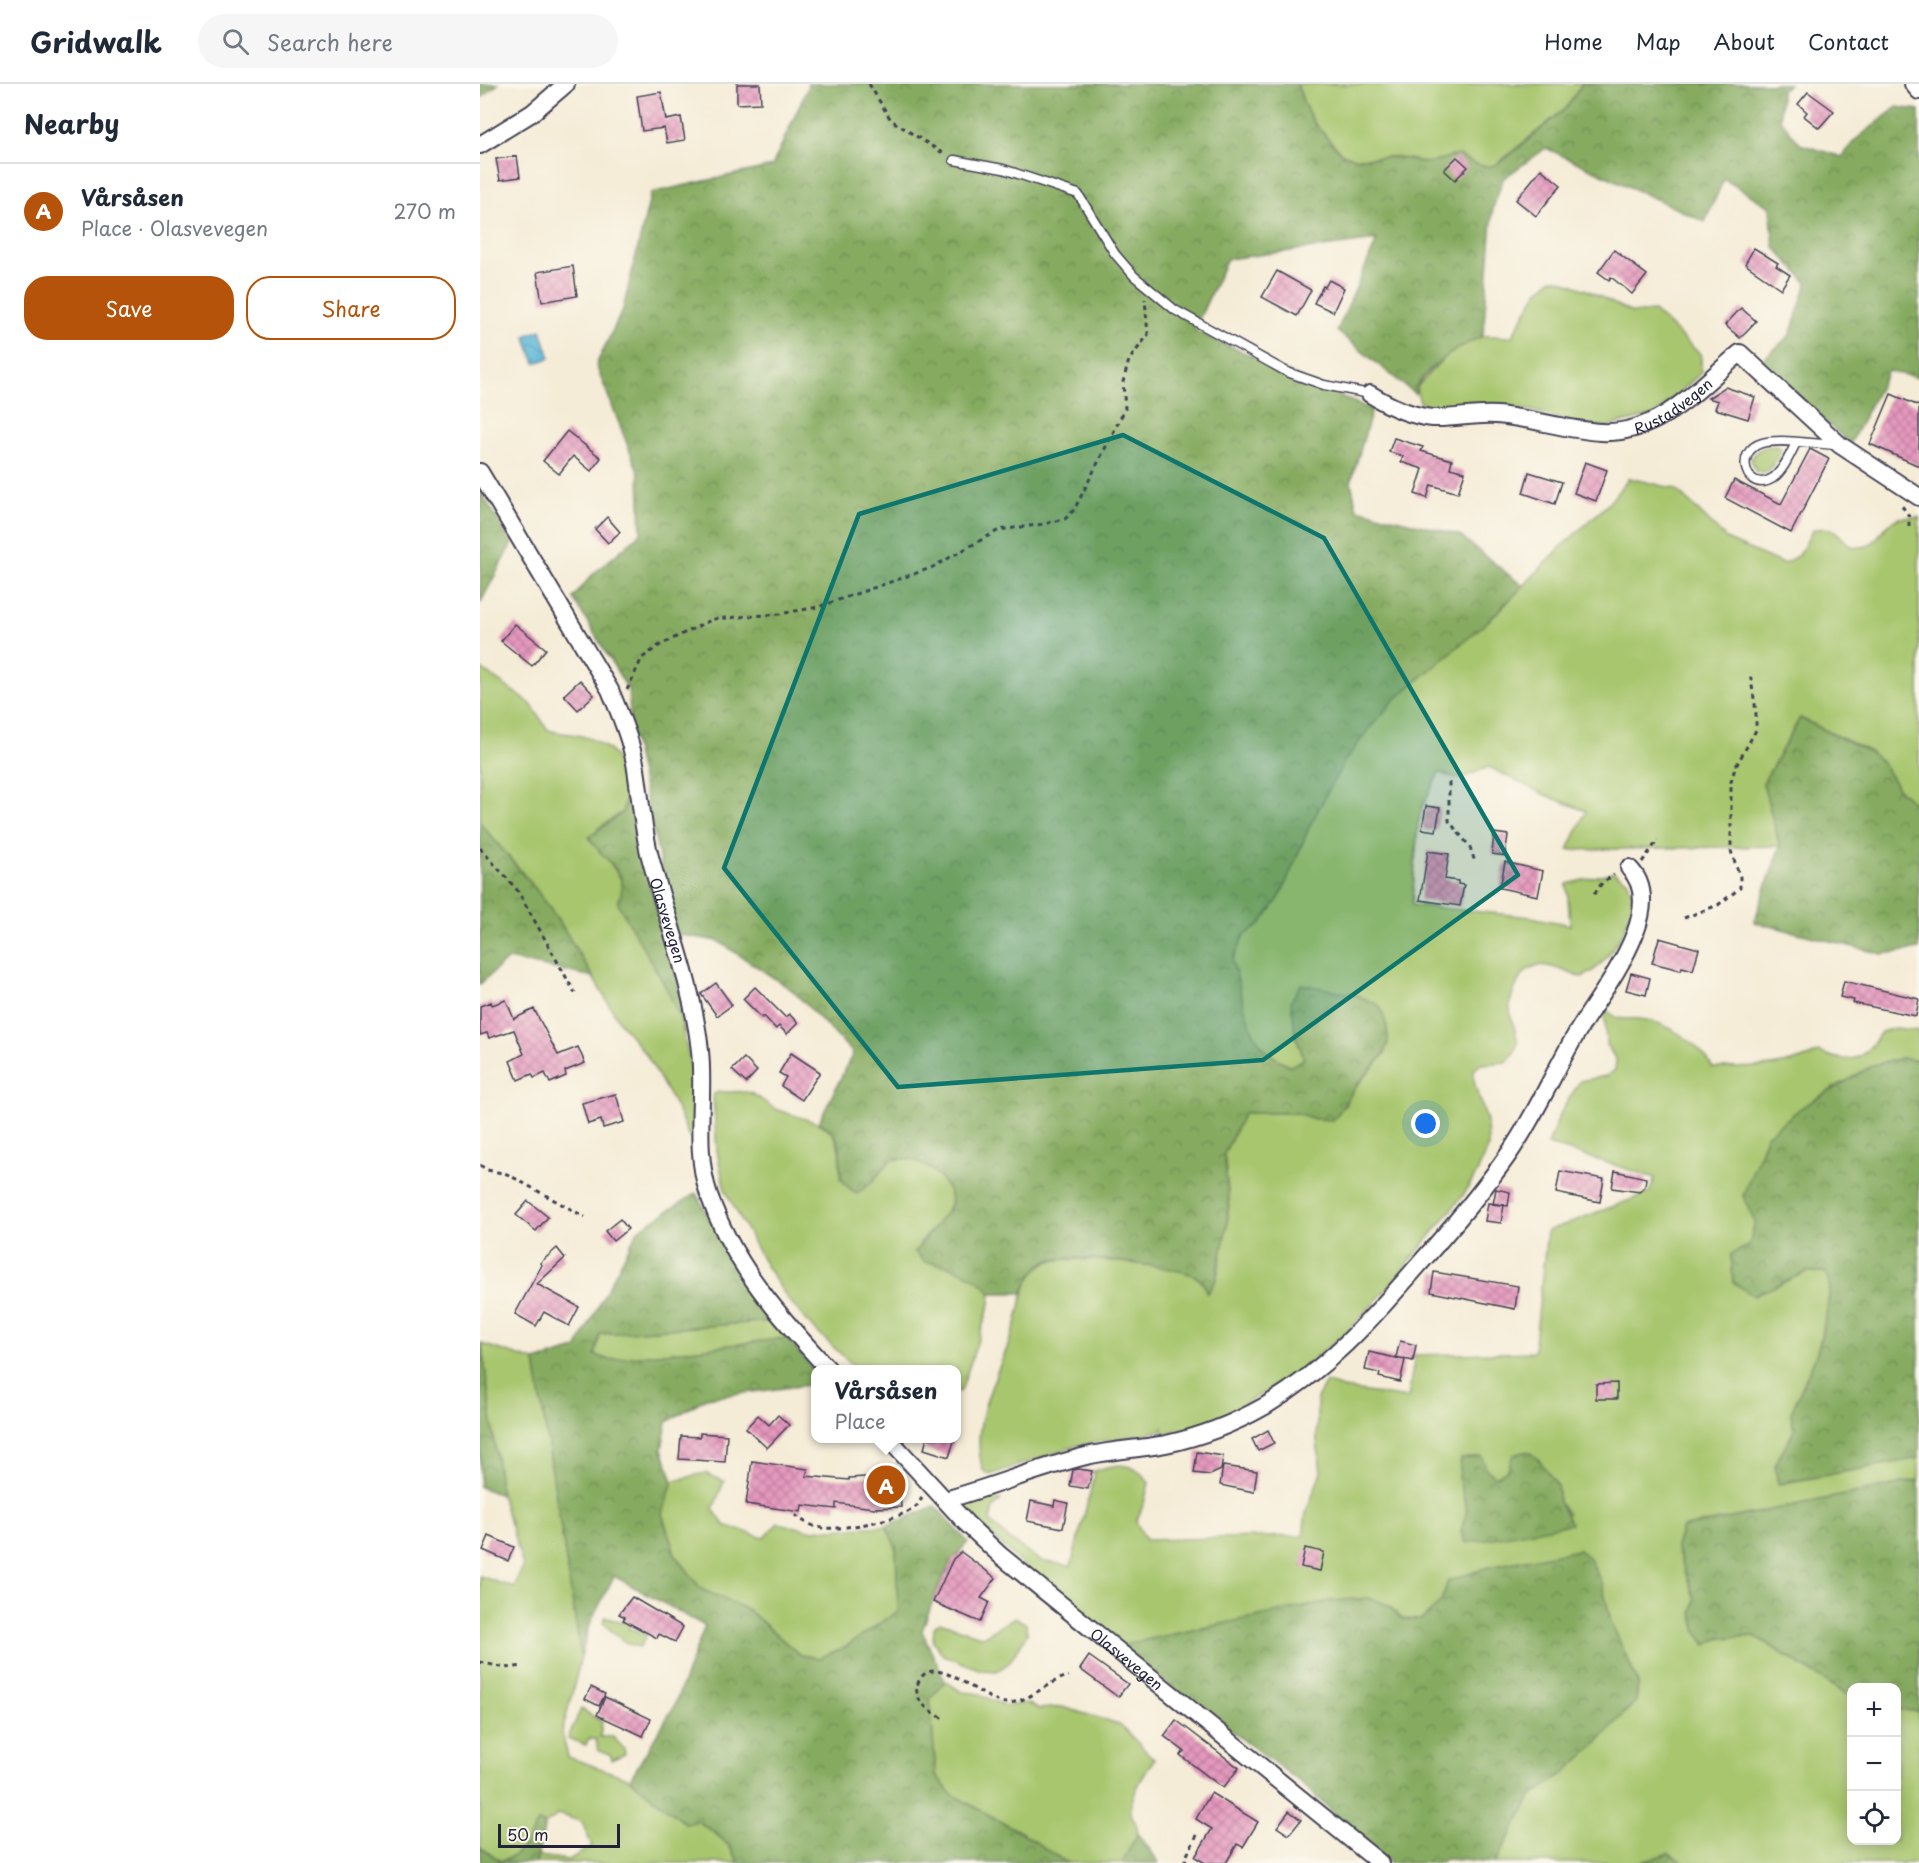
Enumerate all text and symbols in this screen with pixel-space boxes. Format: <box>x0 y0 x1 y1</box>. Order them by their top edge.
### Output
search box <box>198 14 618 68</box>
text: Gridwalk <box>30 20 162 63</box>
icon: search <box>219 25 252 58</box>
text: Search here <box>267 25 393 58</box>
text: Home <box>1544 25 1603 57</box>
text: Map <box>1636 25 1681 57</box>
text: About <box>1714 25 1775 57</box>
text: Contact <box>1808 25 1889 57</box>
text: Nearby <box>24 104 119 143</box>
text: Vårsåsen <box>81 180 184 213</box>
text: A <box>36 196 51 226</box>
text: 270 m <box>393 196 456 226</box>
text: Place · Olasvevegen <box>81 213 268 243</box>
button: Save <box>24 276 234 340</box>
button: Share <box>246 276 456 340</box>
street label: Rustadvegen <box>1630 372 1717 439</box>
street label: Olasvevegen <box>645 874 692 965</box>
your location <box>1411 1109 1440 1138</box>
popup <box>811 1365 961 1443</box>
text: Vårsåsen <box>835 1373 937 1406</box>
text: Place <box>835 1406 886 1436</box>
pin: A <box>866 1462 906 1508</box>
street label: Olasvevegen <box>1086 1622 1169 1695</box>
map controls <box>1847 1683 1901 1845</box>
button: + <box>1847 1683 1901 1737</box>
button: − <box>1847 1737 1901 1791</box>
button: locate <box>1847 1791 1901 1845</box>
scale bar <box>498 1821 620 1848</box>
text: 50 m <box>507 1822 548 1846</box>

